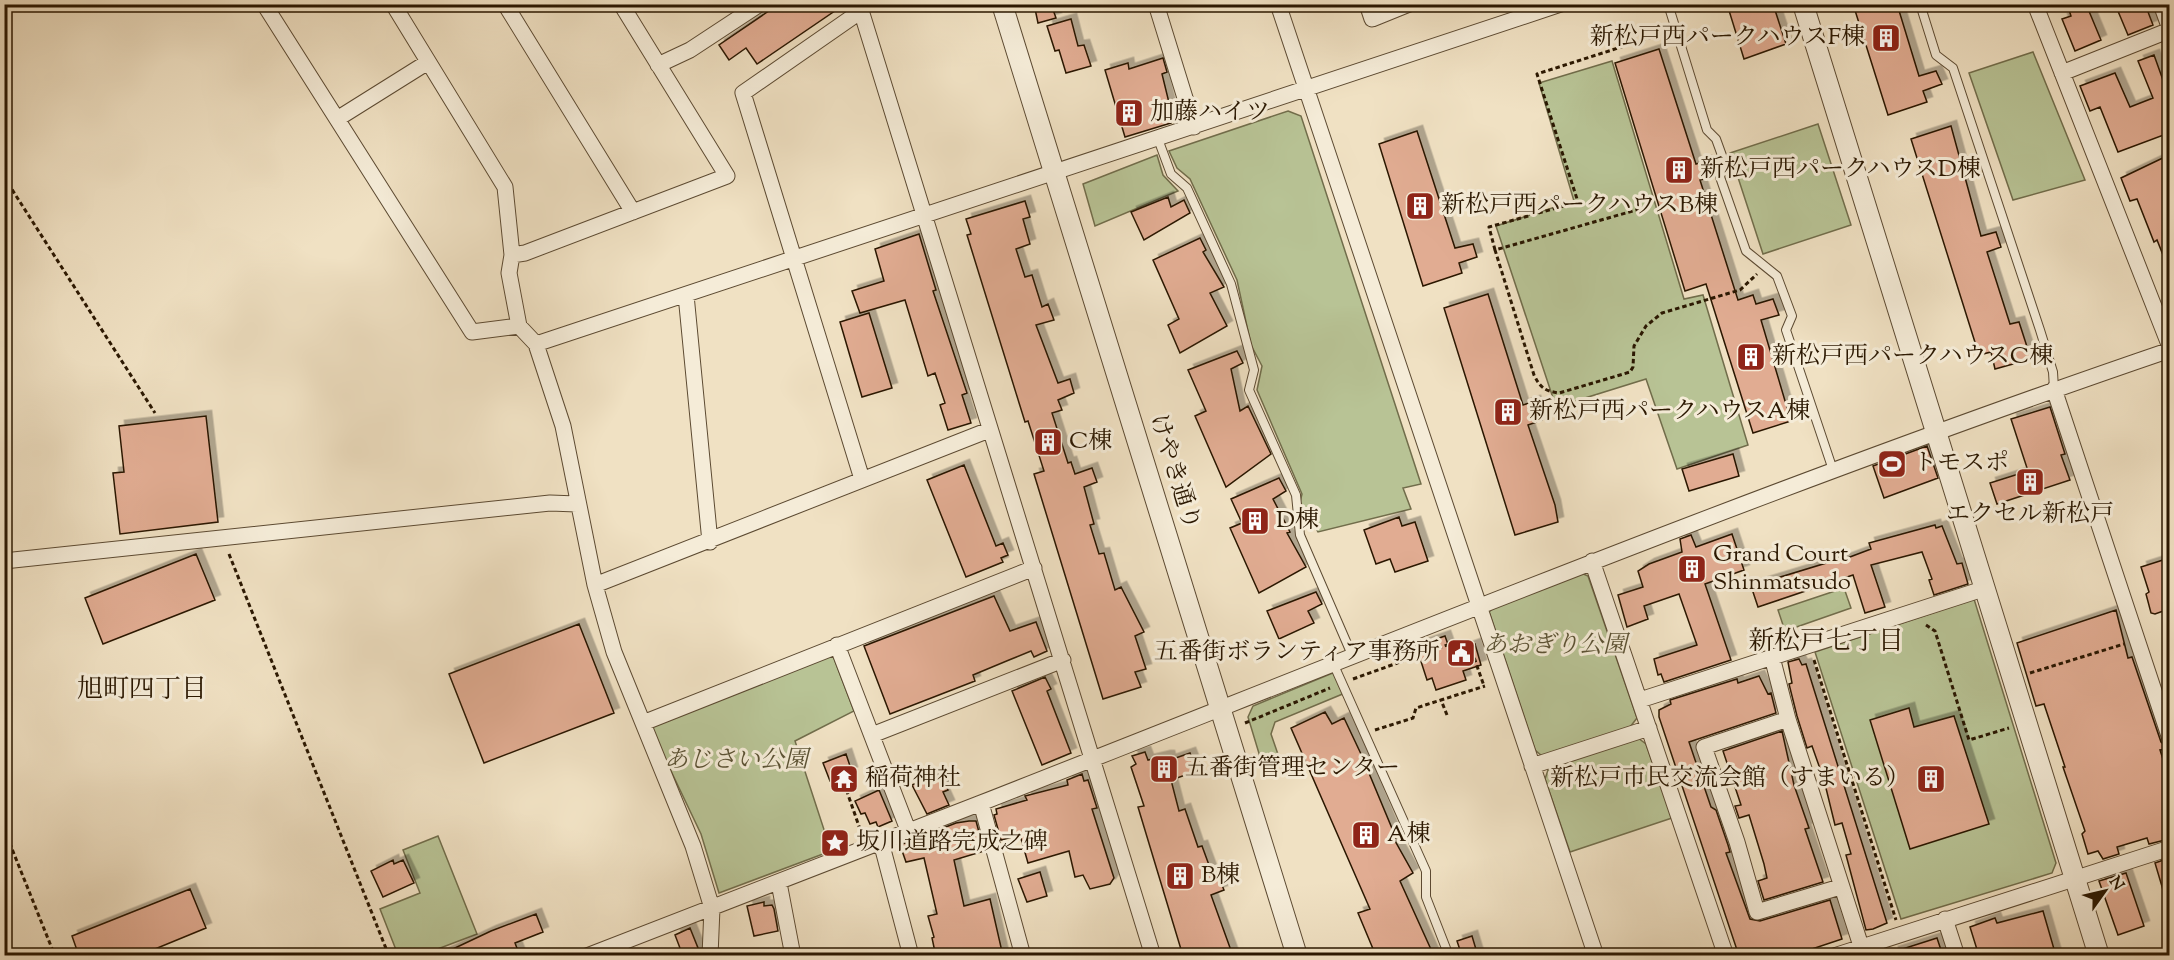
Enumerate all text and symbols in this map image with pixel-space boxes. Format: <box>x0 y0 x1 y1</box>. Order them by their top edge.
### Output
place label: 新松戸西パークハウスF棟 <box>1590 21 1865 55</box>
building icon: 新松戸西パークハウスF棟 <box>1870 22 1902 54</box>
place label: 加藤ハイツ <box>1150 96 1270 130</box>
building icon: 加藤ハイツ <box>1113 97 1145 129</box>
place label: 新松戸西パークハウスD棟 <box>1700 153 1981 187</box>
building icon: 新松戸西パークハウスD棟 <box>1663 154 1695 186</box>
place label: 新松戸西パークハウスB棟 <box>1441 189 1718 223</box>
building icon: 新松戸西パークハウスB棟 <box>1404 190 1436 222</box>
place label: 新松戸西パークハウスC棟 <box>1772 340 2053 374</box>
building icon: 新松戸西パークハウスC棟 <box>1735 341 1767 373</box>
place label: 新松戸西パークハウスA棟 <box>1529 395 1810 429</box>
building icon: 新松戸西パークハウスA棟 <box>1492 396 1524 428</box>
street label: けやき通り <box>1140 410 1208 534</box>
place label: C棟 <box>1069 425 1112 459</box>
building icon: C棟 <box>1032 426 1064 458</box>
place label: トモスポ <box>1913 447 2009 481</box>
sports icon: トモスポ <box>1876 448 1908 480</box>
building icon: エクセル新松戸 <box>2014 466 2046 498</box>
place label: エクセル新松戸 <box>1946 498 2114 532</box>
place label: D棟 <box>1276 504 1319 538</box>
building icon: D棟 <box>1239 505 1271 537</box>
place label: Grand Court Shinmatsudo <box>1713 538 1851 600</box>
building icon: Grand Court Shinmatsudo <box>1676 553 1708 585</box>
district label: 新松戸七丁目 <box>1748 624 1904 661</box>
park label: あおぎり公園 <box>1483 629 1631 663</box>
place label: 五番街ボランティア事務所 <box>1154 636 1440 670</box>
public building icon: 五番街ボランティア事務所 <box>1445 637 1477 669</box>
district label: 旭町四丁目 <box>77 672 207 709</box>
park label: あじさい公園 <box>664 744 812 778</box>
place label: 五番街管理センター <box>1185 752 1400 786</box>
building icon: 五番街管理センター <box>1148 753 1180 785</box>
place label: 稲荷神社 <box>865 762 961 796</box>
place label: 新松戸市民交流会館（すまいる） <box>1550 762 1910 796</box>
temple icon: 稲荷神社 <box>828 763 860 795</box>
building icon: 新松戸市民交流会館（すまいる） <box>1915 763 1947 795</box>
place label: A棟 <box>1387 818 1431 852</box>
building icon: A棟 <box>1350 819 1382 851</box>
place label: 坂川道路完成之碑 <box>856 826 1048 860</box>
place icon: 坂川道路完成之碑 <box>819 827 851 859</box>
place label: B棟 <box>1201 859 1240 893</box>
building icon: B棟 <box>1164 860 1196 892</box>
north arrow <box>2075 861 2135 921</box>
text: N <box>2102 872 2129 896</box>

